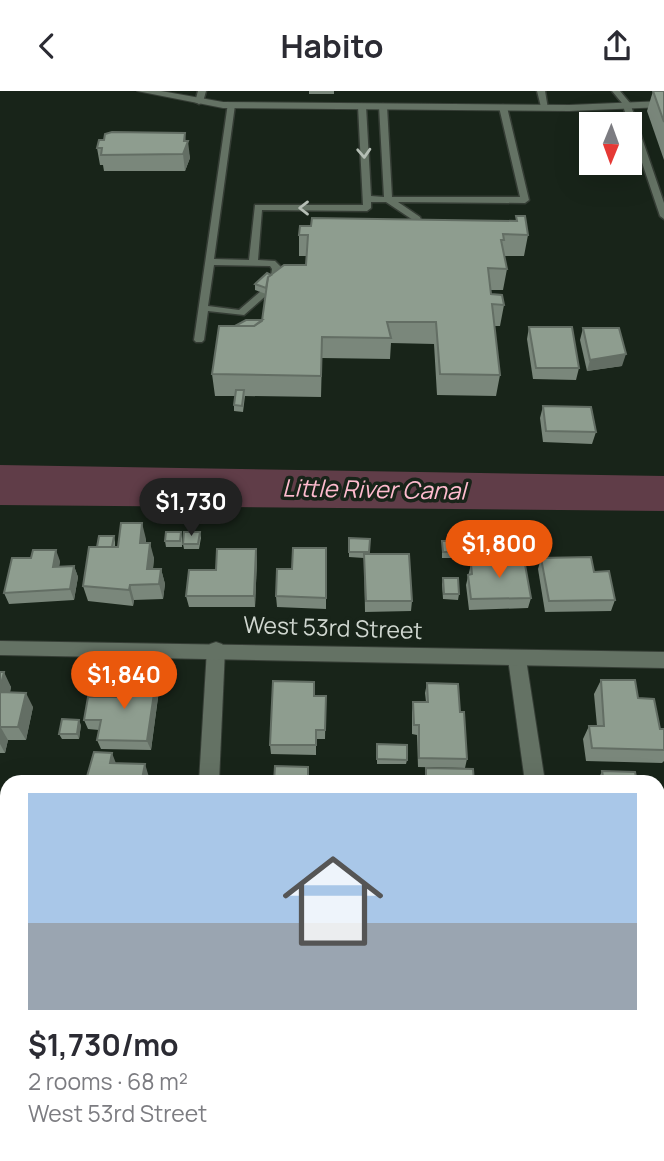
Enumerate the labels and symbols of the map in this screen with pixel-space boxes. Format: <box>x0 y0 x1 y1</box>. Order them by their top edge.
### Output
north arrow <box>579 112 642 175</box>
one-way arrow <box>356 147 371 158</box>
one-way arrow <box>299 200 309 216</box>
water label: Little River Canal <box>282 470 470 507</box>
pin: $1,730 <box>134 479 248 538</box>
pin: $1,800 <box>442 521 556 580</box>
street label: West 53rd Street <box>243 608 423 646</box>
pin: $1,840 <box>67 651 181 711</box>

